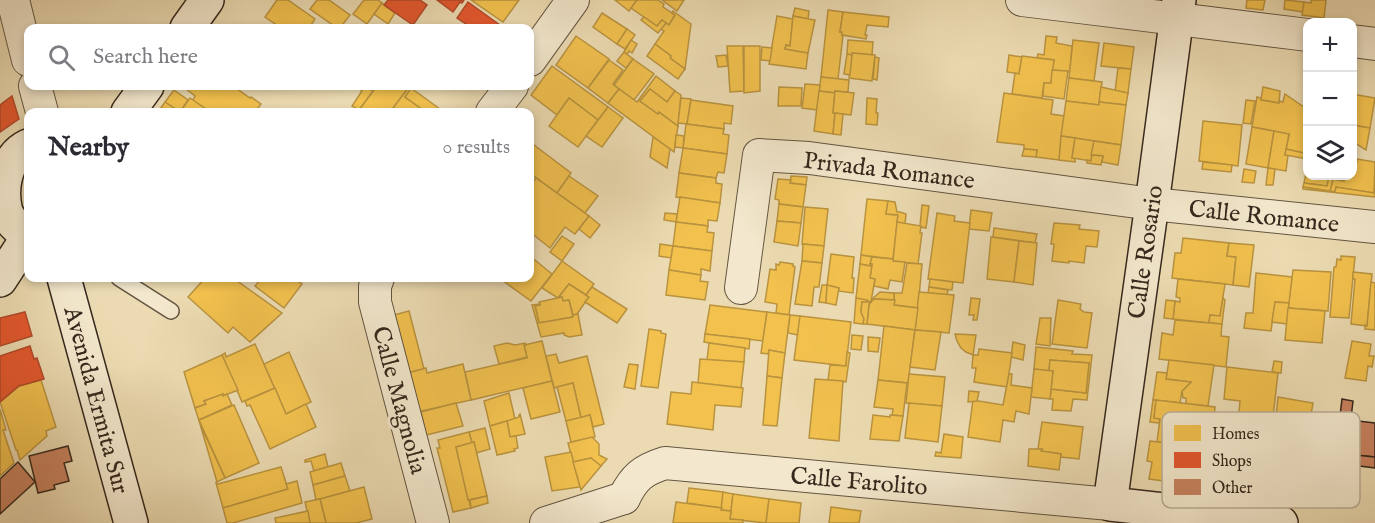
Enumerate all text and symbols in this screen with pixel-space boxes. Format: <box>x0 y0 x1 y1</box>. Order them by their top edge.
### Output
map controls <box>1303 18 1357 180</box>
button: + <box>1303 18 1357 72</box>
search box <box>24 24 534 90</box>
icon: search <box>45 41 78 74</box>
text: Search here <box>93 43 198 71</box>
button: − <box>1303 72 1357 126</box>
button: layers <box>1303 126 1357 180</box>
text: Nearby <box>48 131 129 164</box>
text: 0 results <box>443 135 510 160</box>
street label: Privada Romance <box>801 146 976 197</box>
street label: Calle Rosario <box>1122 183 1171 321</box>
street label: Calle Romance <box>1187 194 1341 241</box>
street label: Avenida Ermita Sur <box>55 302 135 498</box>
street label: Calle Magnolia <box>364 323 433 478</box>
legend <box>1162 412 1360 508</box>
text: Homes <box>1212 425 1260 445</box>
text: Shops <box>1212 452 1252 472</box>
street label: Calle Farolito <box>789 461 929 504</box>
text: Other <box>1212 479 1253 499</box>

